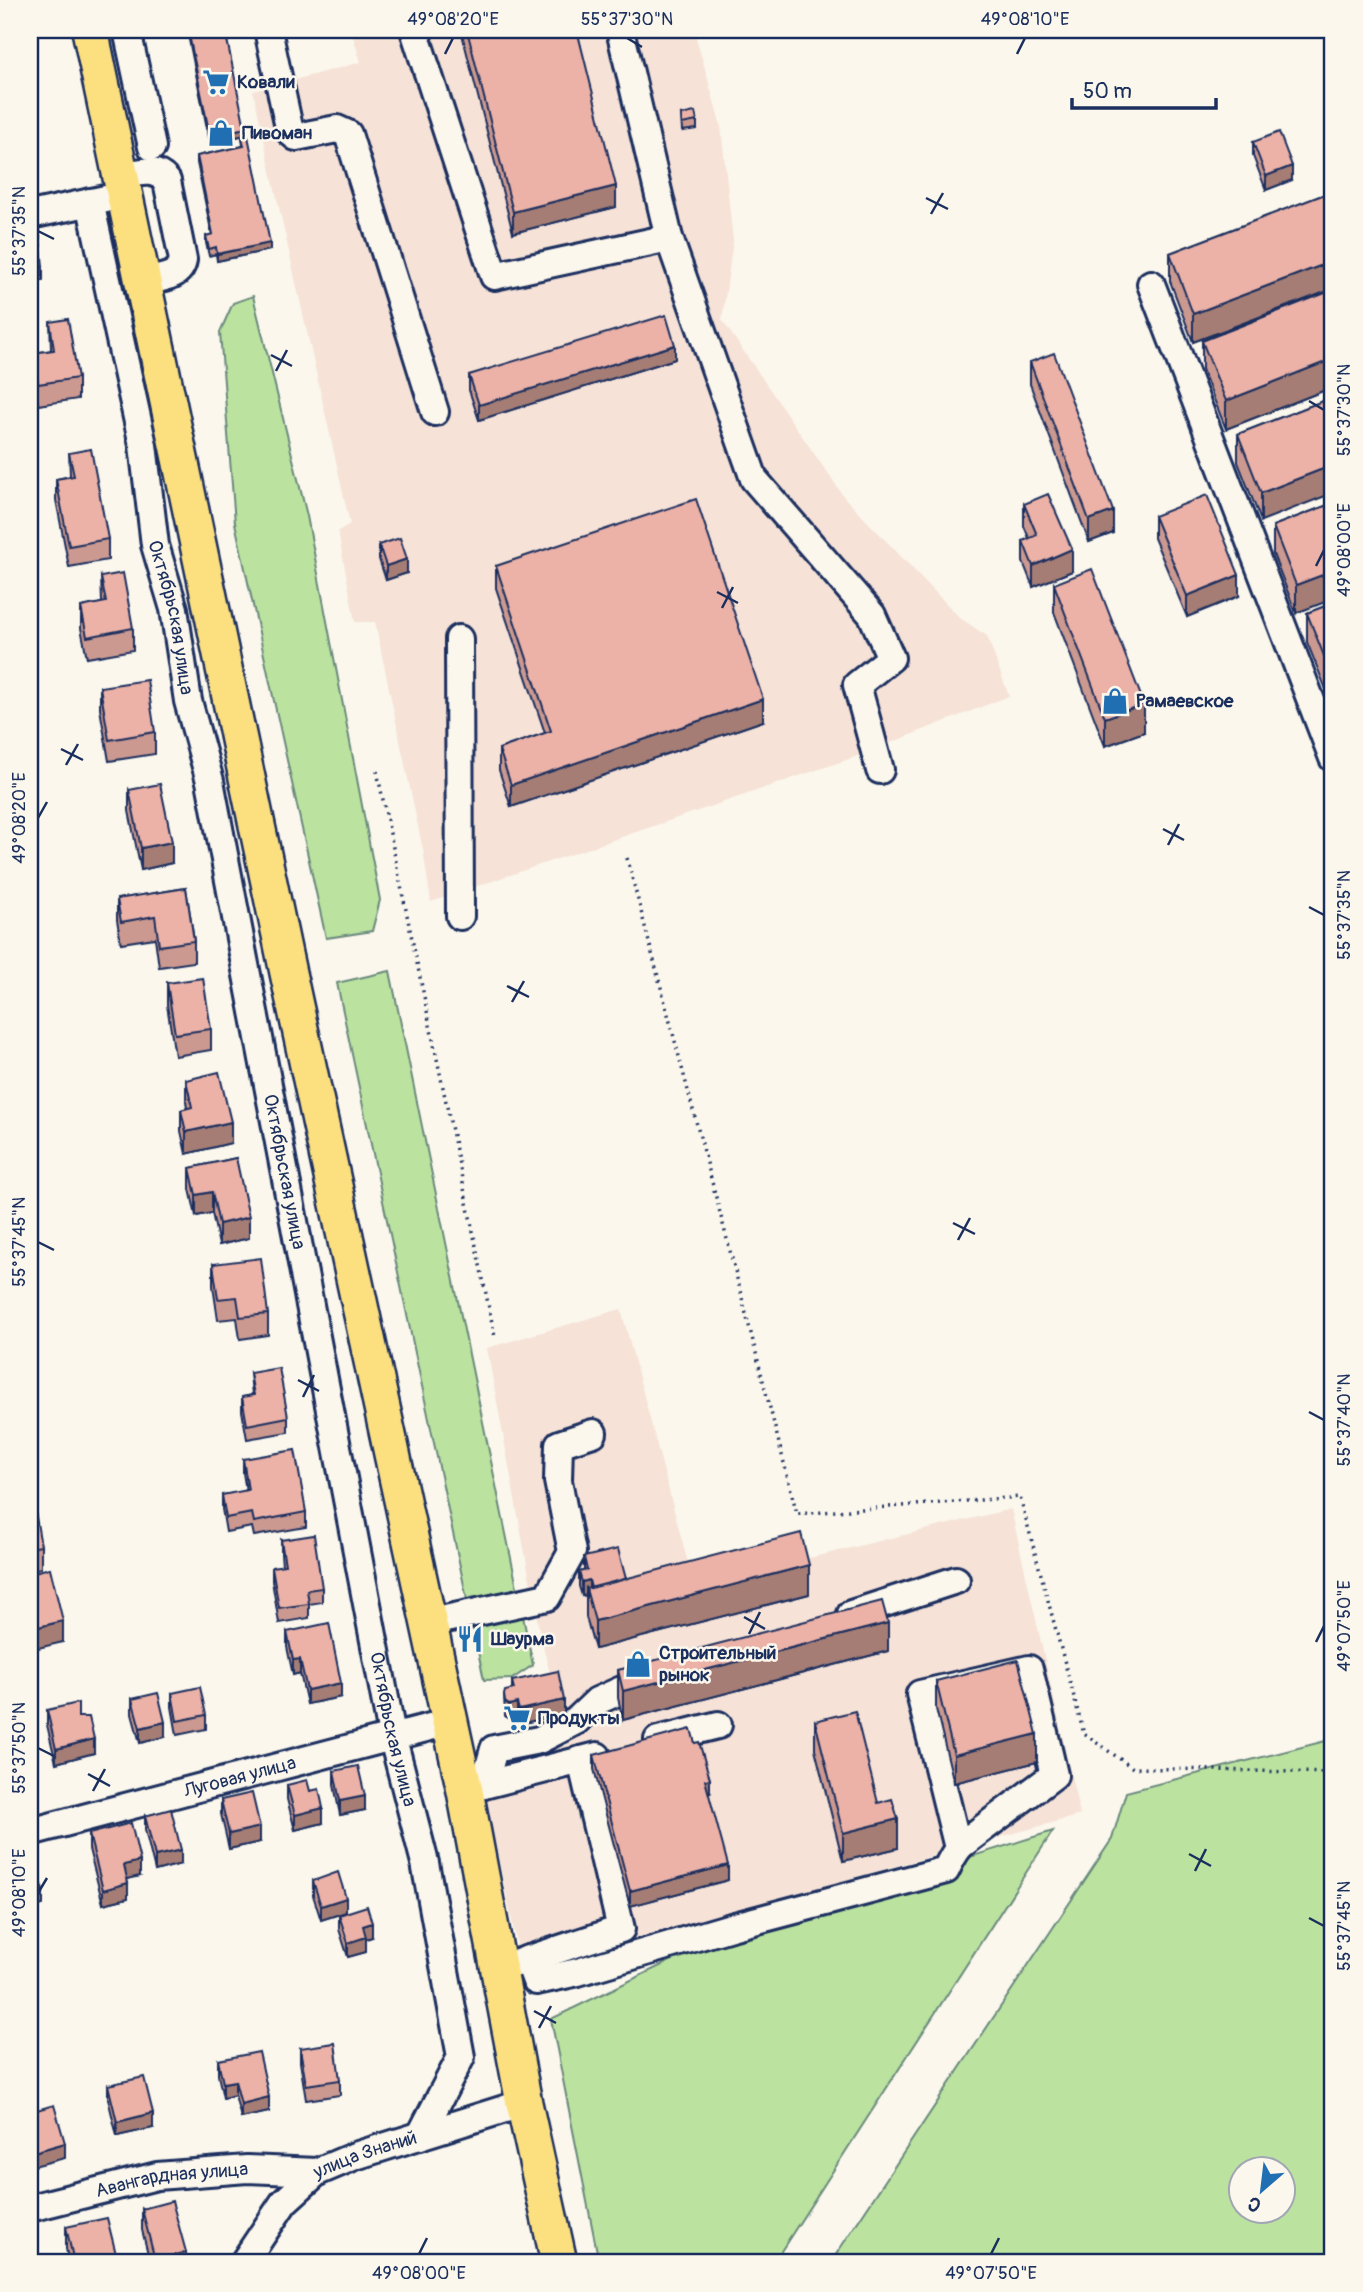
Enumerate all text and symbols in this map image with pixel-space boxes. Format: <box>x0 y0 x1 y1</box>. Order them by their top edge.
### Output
text: 49°08'20"E <box>407 8 499 31</box>
text: 55°37'30"N <box>581 8 673 31</box>
text: 49°08'10"E <box>981 8 1069 31</box>
scale bar <box>1072 66 1216 110</box>
supermarket icon: Ковали <box>201 67 231 97</box>
place label: Ковали <box>237 70 295 94</box>
text: 50 m <box>1083 78 1132 105</box>
shop icon: Пивоман <box>206 118 236 148</box>
place label: Пивоман <box>242 121 312 145</box>
text: 55°37'35"N <box>8 186 31 276</box>
text: 55°37'30"N <box>1333 364 1356 456</box>
text: 49°08'00"E <box>1333 503 1356 597</box>
street label: Октябрьская улица <box>142 537 199 697</box>
shop icon: Рамаевское <box>1100 686 1130 716</box>
place label: Рамаевское <box>1136 689 1234 713</box>
text: 49°08'20"E <box>8 772 31 864</box>
text: 55°37'35"N <box>1333 870 1356 960</box>
street label: Октябрьская улица <box>258 1092 311 1252</box>
text: 55°37'45"N <box>8 1197 31 1287</box>
text: 55°37'40"N <box>1333 1374 1356 1466</box>
text: 49°07'50"E <box>1333 1580 1356 1672</box>
restaurant icon: Шаурма <box>455 1624 485 1654</box>
place label: Шаурма <box>490 1627 554 1651</box>
place label: Строительный рынок <box>659 1641 776 1687</box>
shop icon: Строительный рынок <box>623 1649 653 1679</box>
street label: Октябрьская улица <box>364 1650 422 1809</box>
text: 55°37'50"N <box>8 1702 31 1794</box>
supermarket icon: Продукты <box>502 1703 532 1733</box>
place label: Продукты <box>538 1706 620 1730</box>
street label: Луговая улица <box>180 1751 299 1803</box>
text: 49°08'10"E <box>8 1849 31 1937</box>
text: 55°37'45"N <box>1333 1881 1356 1971</box>
street label: улица Знаний <box>309 2125 420 2185</box>
north arrow <box>1226 2156 1296 2226</box>
street label: Авангардная улица <box>93 2157 249 2203</box>
text: С <box>1243 2191 1265 2217</box>
text: 49°08'00"E <box>372 2262 466 2285</box>
text: 49°07'50"E <box>945 2262 1037 2285</box>

